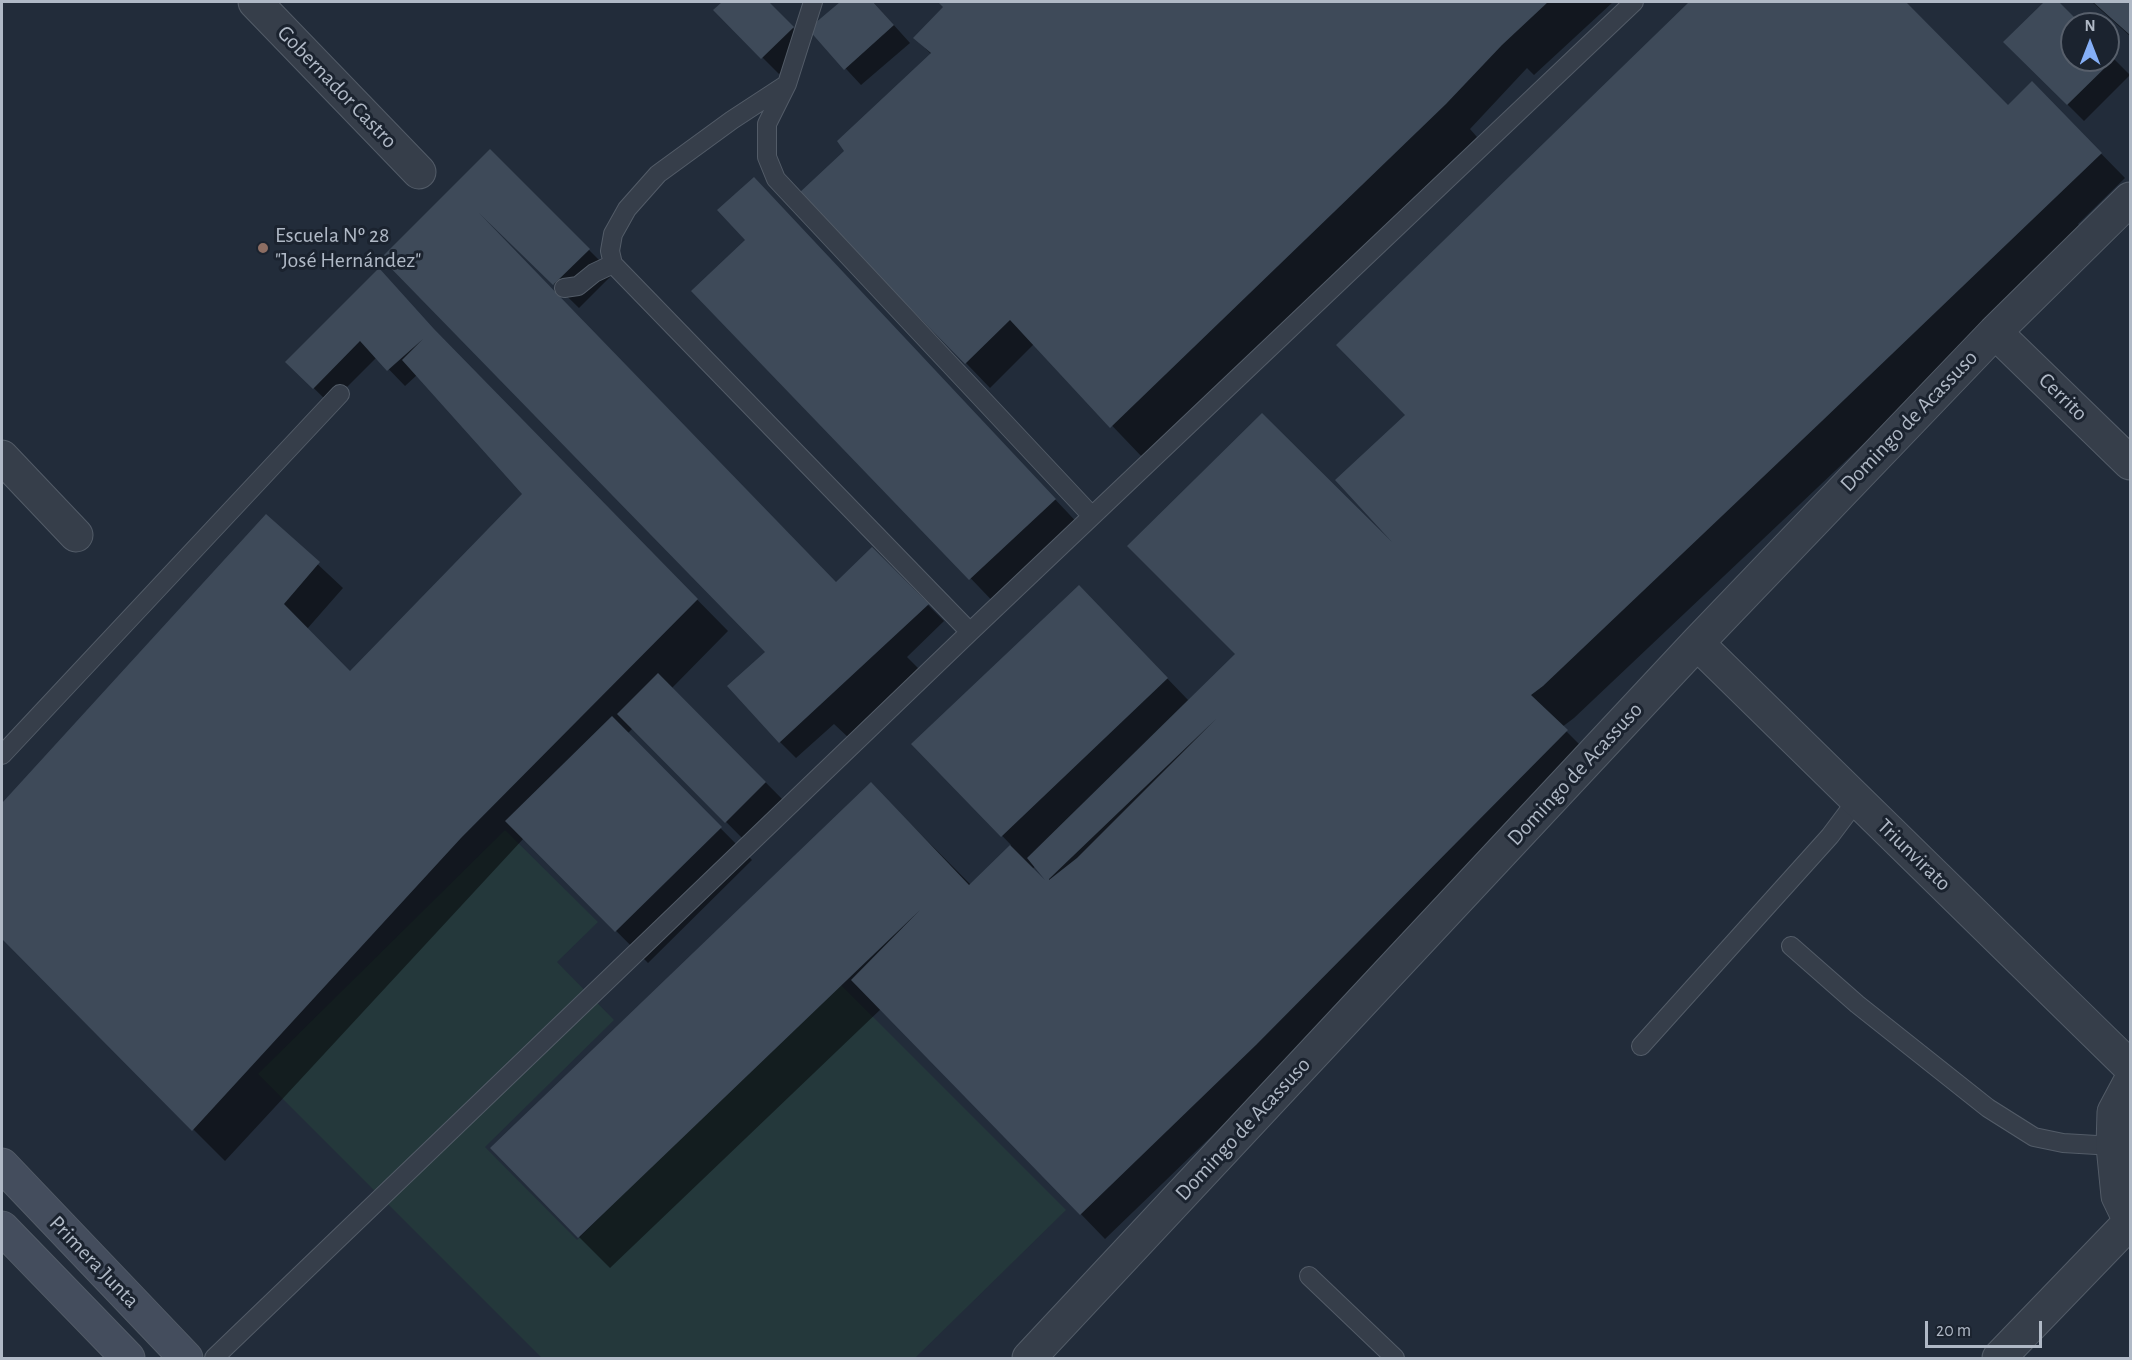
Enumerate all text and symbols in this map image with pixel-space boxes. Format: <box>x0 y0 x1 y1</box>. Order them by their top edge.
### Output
north arrow <box>2060 12 2120 72</box>
text: N <box>2084 18 2096 34</box>
street label: Gobernador Castro <box>272 20 402 154</box>
place label: Escuela Nº 28 "José Hernández" <box>275 222 422 274</box>
marker: Escuela Nº 28 "José Hernández" <box>256 241 270 255</box>
street label: Domingo de Acassuso <box>1835 345 1983 497</box>
street label: Cerrito <box>2033 367 2093 427</box>
street label: Domingo de Acassuso <box>1502 697 1648 851</box>
street label: Triunvirato <box>1871 813 1957 897</box>
street label: Domingo de Acassuso <box>1170 1052 1316 1206</box>
street label: Primera Junta <box>43 1210 145 1314</box>
scale bar <box>1928 1309 2045 1347</box>
text: 20 m <box>1936 1322 1971 1340</box>

